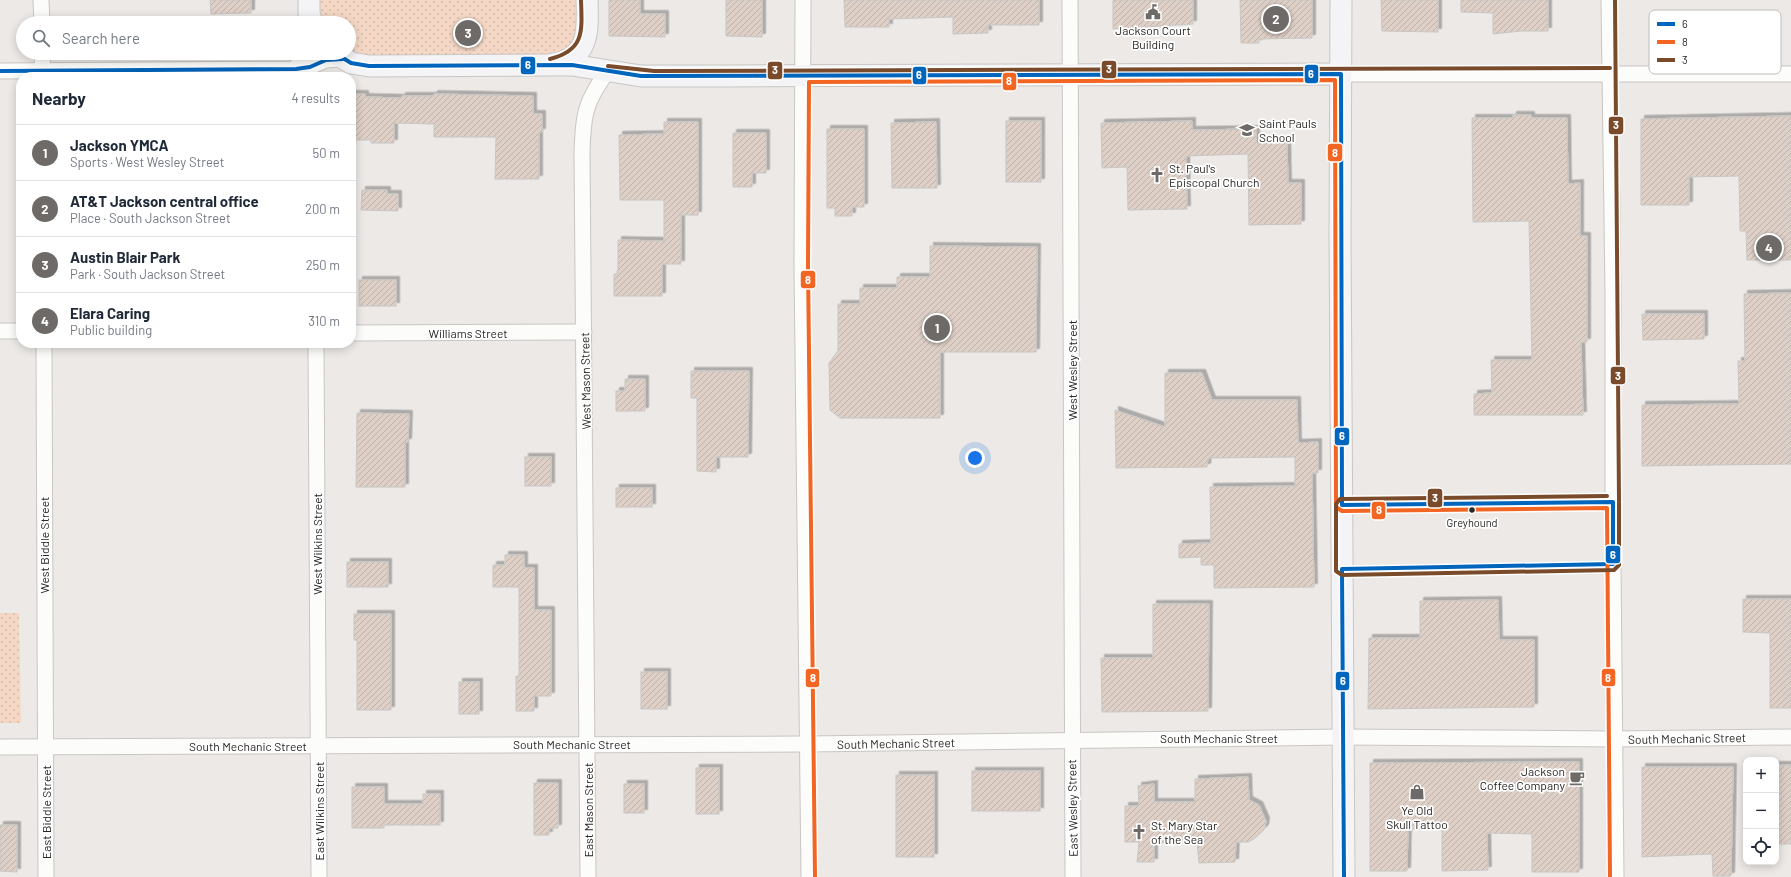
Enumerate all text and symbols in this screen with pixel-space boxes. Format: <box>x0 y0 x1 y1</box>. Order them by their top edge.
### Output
public building icon: Jackson Court Building <box>1144 3 1162 21</box>
pin: 2 <box>1263 4 1289 34</box>
legend <box>1649 10 1781 74</box>
search box <box>16 16 356 60</box>
text: 6 <box>1682 17 1688 30</box>
pin: 3 <box>455 18 481 48</box>
place label: Jackson Court Building <box>1115 23 1191 51</box>
icon: search <box>30 27 52 49</box>
text: Search here <box>62 29 140 47</box>
text: 8 <box>1682 35 1688 48</box>
text: 3 <box>1682 53 1688 66</box>
line badge: 6 <box>520 56 536 75</box>
text: 6 <box>525 58 531 71</box>
line badge: 3 <box>1101 60 1117 79</box>
line badge: 3 <box>767 61 783 80</box>
text: 3 <box>1106 62 1112 75</box>
text: 3 <box>772 63 778 76</box>
line badge: 6 <box>1304 64 1319 84</box>
line badge: 6 <box>912 66 927 85</box>
text: 6 <box>1308 67 1314 80</box>
text: 6 <box>916 68 922 81</box>
line badge: 8 <box>1002 72 1017 91</box>
text: 8 <box>1006 74 1012 87</box>
text: Nearby <box>32 88 86 108</box>
text: 4 results <box>292 90 340 106</box>
place label: Saint Pauls School <box>1259 116 1317 144</box>
line badge: 3 <box>1608 116 1624 135</box>
text: 3 <box>1613 118 1619 131</box>
school or university icon: Saint Pauls School <box>1238 121 1256 139</box>
text: Jackson YMCA <box>70 136 169 154</box>
line badge: 8 <box>1327 143 1343 162</box>
text: 1 <box>43 145 47 161</box>
text: 50 m <box>313 145 340 161</box>
text: 8 <box>1332 146 1338 159</box>
text: Sports · West Wesley Street <box>70 154 224 170</box>
place label: St. Paul's Episcopal Church <box>1169 161 1260 189</box>
church icon: St. Paul's Episcopal Church <box>1148 166 1166 184</box>
text: AT&T Jackson central office <box>70 192 259 210</box>
text: 2 <box>41 201 49 217</box>
text: 200 m <box>305 201 340 217</box>
text: Place · South Jackson Street <box>70 210 231 226</box>
pin: 4 <box>1756 233 1782 263</box>
text: Austin Blair Park <box>70 248 180 266</box>
text: 3 <box>41 257 49 273</box>
text: 250 m <box>306 257 340 273</box>
text: Park · South Jackson Street <box>70 266 225 282</box>
line badge: 8 <box>800 270 816 289</box>
text: 8 <box>805 273 811 286</box>
text: Elara Caring <box>70 304 150 322</box>
text: 4 <box>41 313 49 329</box>
text: 310 m <box>308 313 340 329</box>
pin: 1 <box>924 313 950 343</box>
street label: West Wesley Street <box>1065 320 1079 420</box>
text: Public building <box>70 322 152 338</box>
street label: Williams Street <box>428 326 508 340</box>
street label: West Mason Street <box>577 332 593 430</box>
line badge: 3 <box>1610 366 1626 385</box>
text: 3 <box>1615 369 1621 382</box>
line badge: 6 <box>1334 427 1350 446</box>
text: 6 <box>1339 429 1345 442</box>
your location <box>965 448 985 468</box>
line badge: 3 <box>1427 488 1443 508</box>
text: 3 <box>1432 491 1438 504</box>
street label: West Wilkins Street <box>310 493 324 595</box>
street label: West Biddle Street <box>37 497 51 593</box>
line badge: 8 <box>1371 501 1386 520</box>
text: 8 <box>1376 503 1382 516</box>
marker: Greyhound <box>1467 505 1477 515</box>
place label: Greyhound <box>1446 516 1498 529</box>
line badge: 6 <box>1605 545 1621 564</box>
text: 6 <box>1610 548 1616 561</box>
line badge: 8 <box>805 668 820 688</box>
line badge: 8 <box>1601 668 1616 687</box>
text: 8 <box>810 671 816 684</box>
line badge: 6 <box>1335 671 1350 691</box>
text: 8 <box>1605 671 1611 684</box>
text: 6 <box>1340 674 1346 687</box>
street label: South Mechanic Street <box>1628 730 1746 746</box>
street label: South Mechanic Street <box>1160 731 1278 745</box>
street label: South Mechanic Street <box>837 735 955 751</box>
street label: South Mechanic Street <box>513 737 631 751</box>
street label: South Mechanic Street <box>189 739 307 753</box>
map controls <box>1743 757 1779 865</box>
button: + <box>1743 757 1779 793</box>
street label: East Wesley Street <box>1064 759 1080 857</box>
street label: East Wilkins Street <box>312 762 326 860</box>
street label: East Mason Street <box>581 763 595 857</box>
place label: Jackson Coffee Company <box>1480 764 1565 792</box>
street label: East Biddle Street <box>39 765 53 859</box>
cafe icon: Jackson Coffee Company <box>1568 769 1586 787</box>
shop icon: Ye Old Skull Tattoo <box>1408 783 1426 801</box>
button: − <box>1743 793 1779 829</box>
place label: Ye Old Skull Tattoo <box>1386 803 1448 831</box>
place label: St. Mary Star of the Sea <box>1151 818 1218 846</box>
church icon: St. Mary Star of the Sea <box>1130 823 1148 841</box>
button: locate <box>1743 829 1779 865</box>

